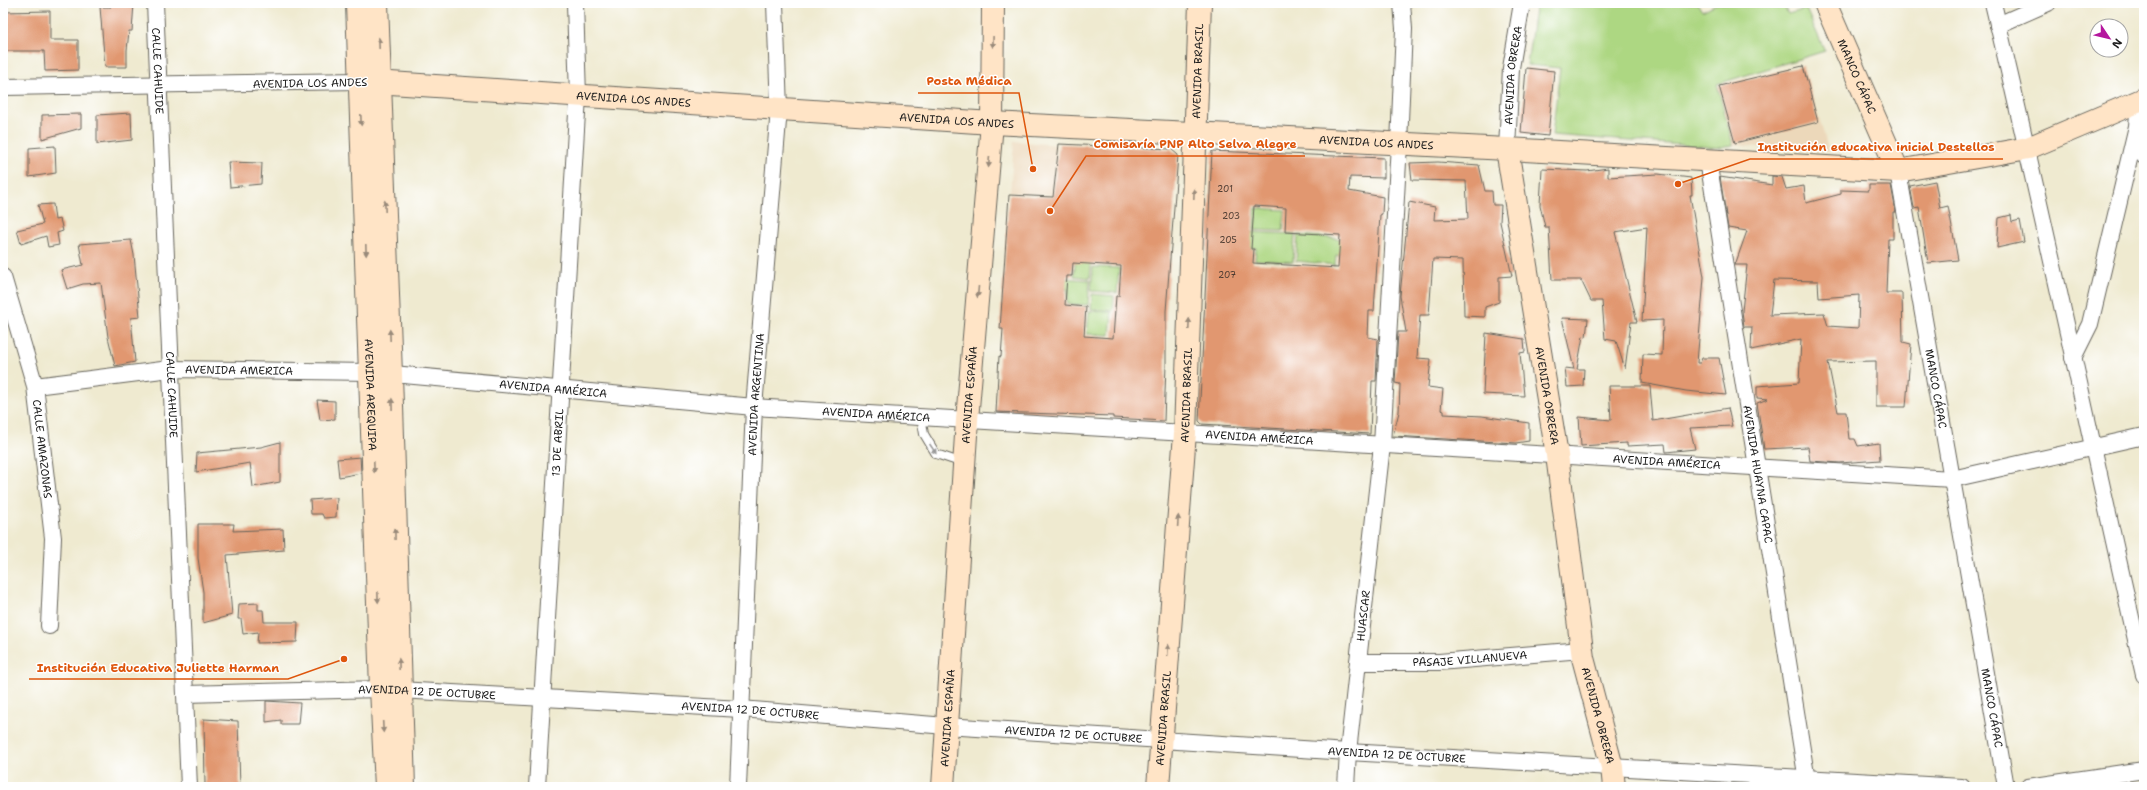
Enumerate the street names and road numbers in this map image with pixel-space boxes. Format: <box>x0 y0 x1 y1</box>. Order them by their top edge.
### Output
street label: AVENIDA BRASIL <box>1189 23 1207 119</box>
street label: AVENIDA OBRERA <box>1501 25 1526 125</box>
street label: CALLE CAHUIDE <box>148 27 167 115</box>
street label: MANCO CÁPAC <box>1834 37 1879 117</box>
street label: AVENIDA LOS ANDES <box>252 75 368 92</box>
street label: AVENIDA LOS ANDES <box>575 88 691 111</box>
street label: AVENIDA LOS ANDES <box>899 110 1014 132</box>
street label: AVENIDA LOS ANDES <box>1318 133 1434 153</box>
street label: AVENIDA ARGENTINA <box>745 333 768 456</box>
street label: AVENIDA AREQUIPA <box>361 338 380 451</box>
street label: AVENIDA ESPAÑA <box>958 345 981 444</box>
street label: AVENIDA OBRERA <box>1531 346 1562 446</box>
street label: AVENIDA BRASIL <box>1177 347 1196 443</box>
street label: MANCO CÁPAC <box>1921 348 1950 430</box>
street label: CALLE CAHUIDE <box>162 351 181 438</box>
street label: AVENIDA AMERICA <box>185 362 293 379</box>
street label: AVENIDA AMÉRICA <box>499 377 608 402</box>
street label: CALLE AMAZONAS <box>29 399 55 499</box>
street label: AVENIDA AMÉRICA <box>822 404 931 426</box>
street label: AVENIDA HUAYNA CAPAC <box>1739 404 1776 545</box>
street label: 13 DE ABRIL <box>548 408 567 477</box>
street label: AVENIDA AMÉRICA <box>1205 427 1314 449</box>
street label: AVENIDA AMÉRICA <box>1612 452 1721 473</box>
street label: HUASCAR <box>1353 589 1374 642</box>
street label: PASAJE VILLANUEVA <box>1412 648 1528 670</box>
street label: AVENIDA OBRERA <box>1578 665 1618 765</box>
street label: MANCO CÁPAC <box>1977 667 2006 749</box>
street label: AVENIDA ESPAÑA <box>937 669 959 768</box>
street label: AVENIDA BRASIL <box>1153 670 1175 766</box>
street label: AVENIDA 12 DE OCTUBRE <box>358 682 496 703</box>
street label: AVENIDA 12 DE OCTUBRE <box>681 699 820 723</box>
street label: AVENIDA 12 DE OCTUBRE <box>1004 723 1143 747</box>
street label: AVENIDA 12 DE OCTUBRE <box>1327 744 1466 767</box>

